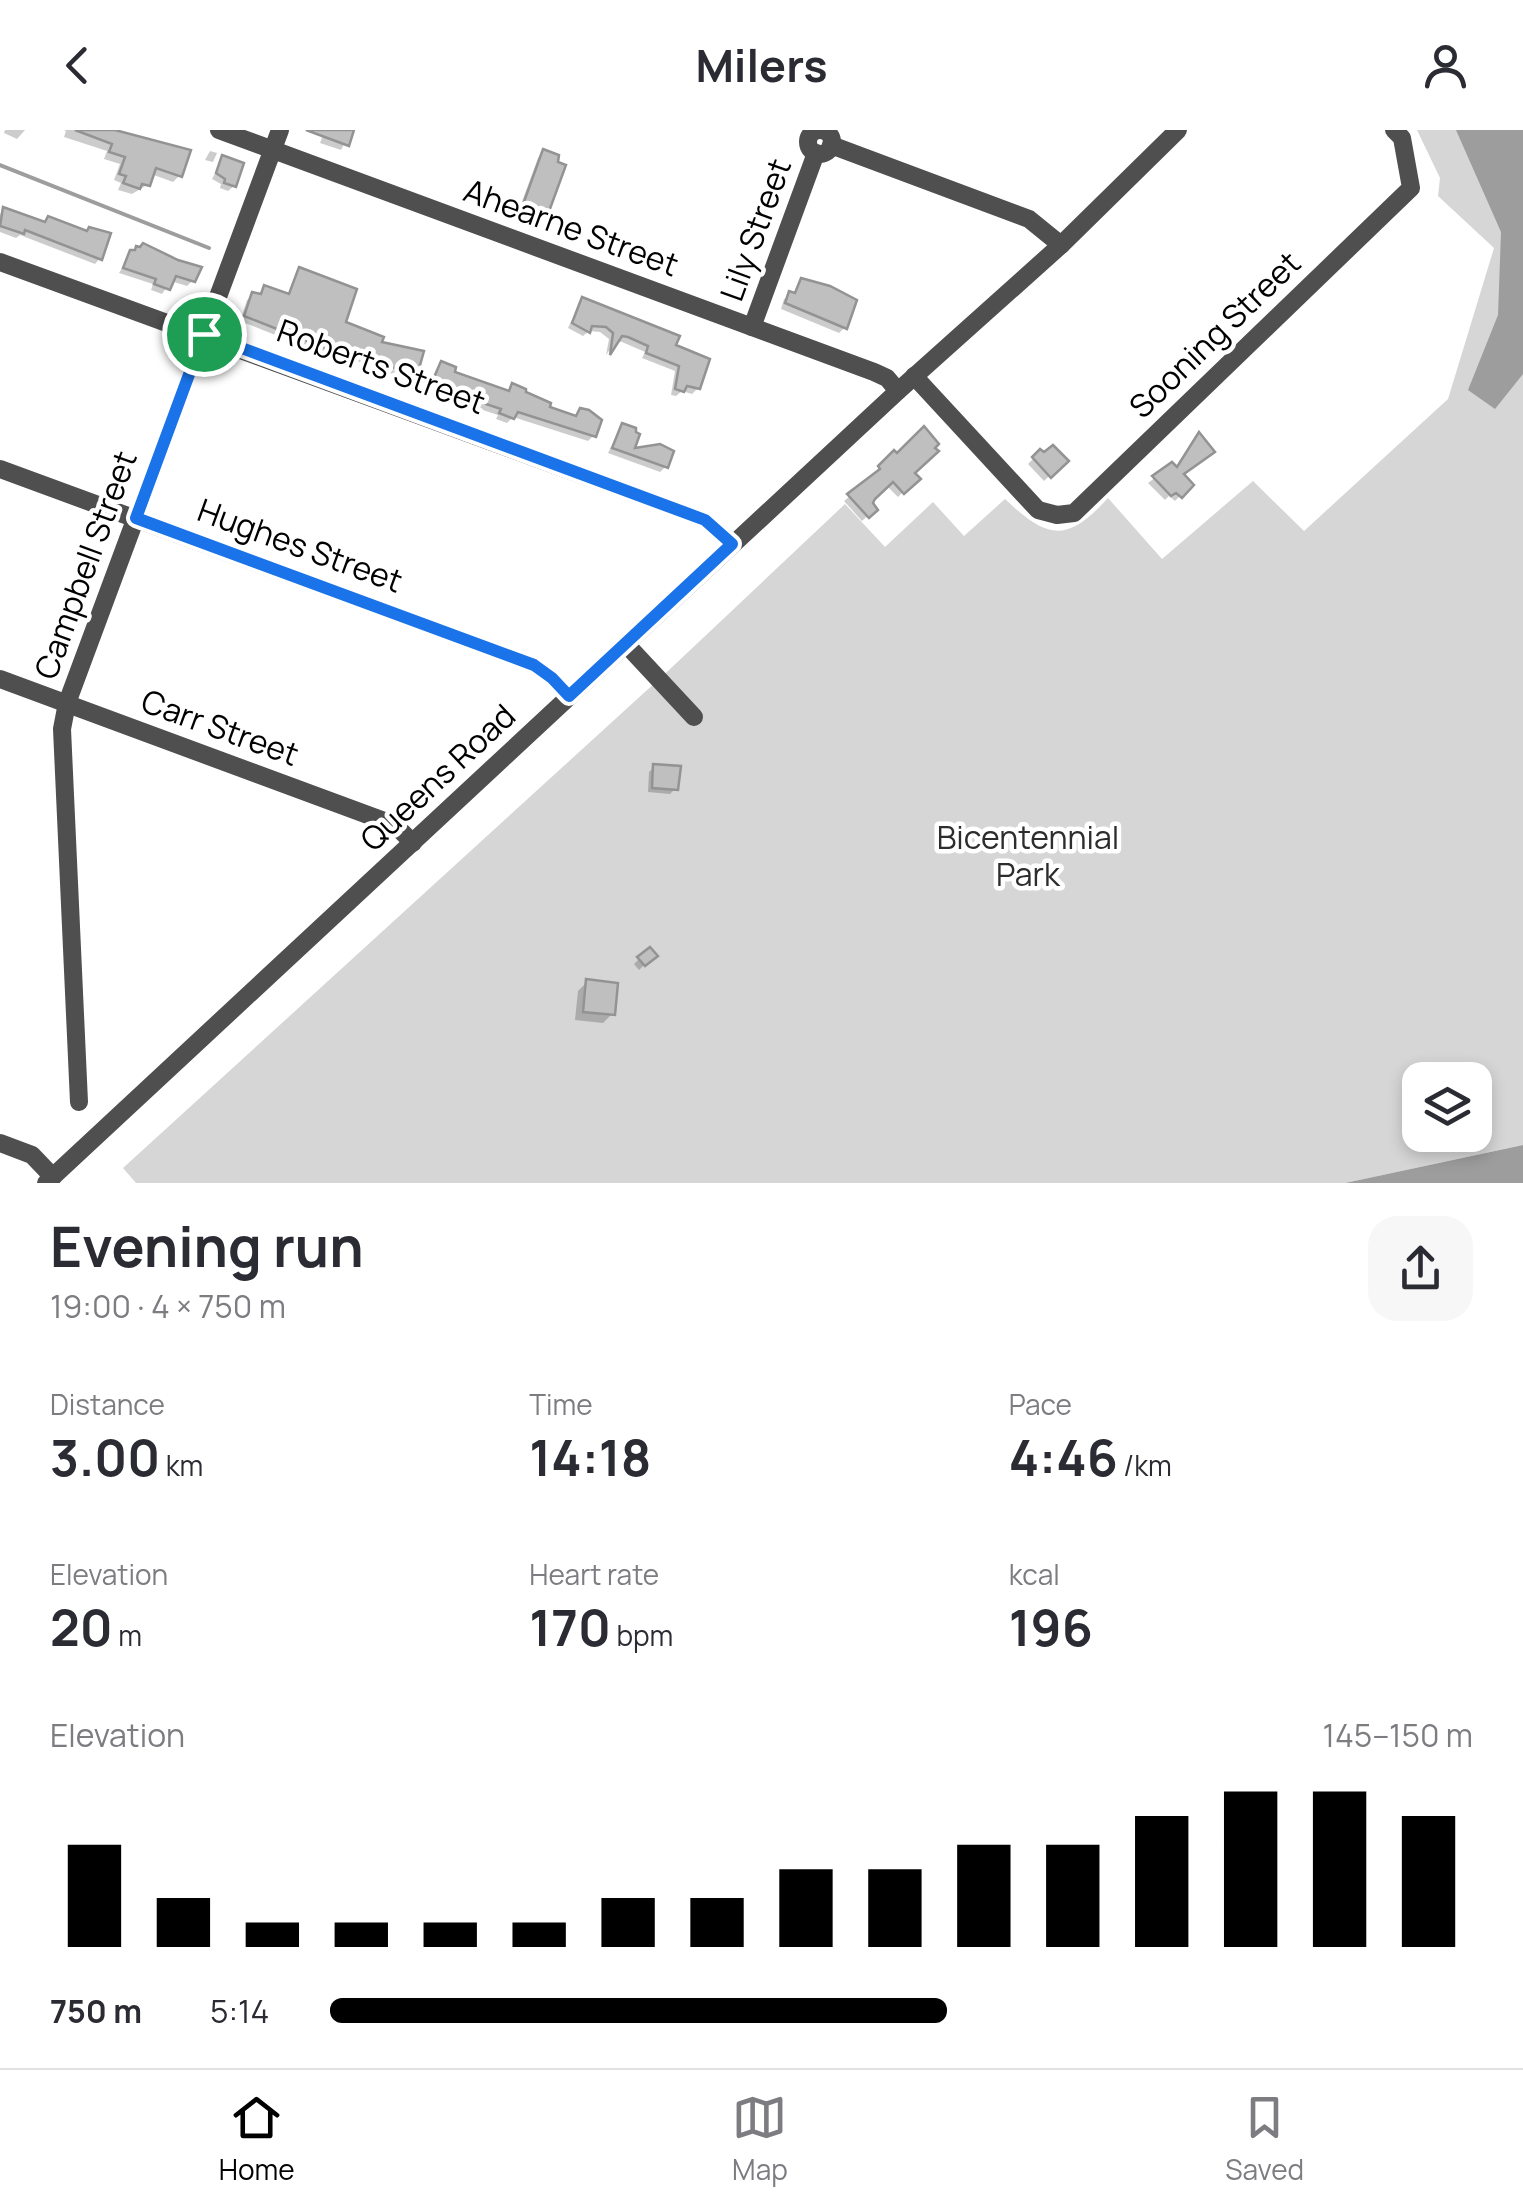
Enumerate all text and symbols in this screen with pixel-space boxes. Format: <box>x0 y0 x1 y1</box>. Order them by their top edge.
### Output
text: Milers <box>695 34 828 96</box>
icon: back <box>50 38 105 93</box>
icon: person <box>1418 38 1473 93</box>
street label: Lily Street <box>709 152 801 307</box>
street label: Ahearne Street <box>458 168 685 286</box>
street label: Sooning Street <box>1119 241 1310 427</box>
pin <box>162 292 247 377</box>
icon: arrive <box>177 307 232 362</box>
street label: Roberts Street <box>271 308 491 424</box>
street label: Campbell Street <box>23 444 147 685</box>
street label: Hughes Street <box>192 488 409 602</box>
street label: Carr Street <box>136 678 305 776</box>
street label: Queens Road <box>350 694 524 861</box>
park label: Bicentennial Park <box>937 815 1119 896</box>
map controls <box>1402 1062 1492 1152</box>
button: layers <box>1402 1062 1492 1152</box>
text: Evening run <box>50 1208 364 1284</box>
button: share <box>1368 1216 1473 1321</box>
text: 19:00 · 4 × 750 m <box>50 1284 286 1328</box>
text: Distance <box>50 1385 165 1423</box>
text: Time <box>529 1385 593 1423</box>
text: Pace <box>1009 1385 1072 1423</box>
text: 3.00 <box>50 1423 160 1491</box>
text: 14:18 <box>529 1423 651 1491</box>
text: 4:46 <box>1009 1423 1118 1491</box>
text: km <box>160 1446 203 1484</box>
text: /km <box>1118 1446 1172 1484</box>
text: Elevation <box>50 1555 168 1593</box>
text: Heart rate <box>529 1555 659 1593</box>
text: kcal <box>1009 1555 1060 1593</box>
text: 20 <box>50 1593 113 1661</box>
text: 170 <box>529 1593 611 1661</box>
text: 196 <box>1009 1593 1093 1661</box>
text: m <box>113 1616 142 1654</box>
text: bpm <box>611 1616 673 1654</box>
text: Elevation <box>50 1713 185 1757</box>
text: 145–150 m <box>1323 1713 1473 1757</box>
text: 750 m <box>50 1989 142 2033</box>
text: 5:14 <box>210 1989 269 2033</box>
tab: Home <box>219 2090 295 2188</box>
tab: Map <box>732 2090 788 2188</box>
tab: Saved <box>1225 2090 1304 2188</box>

